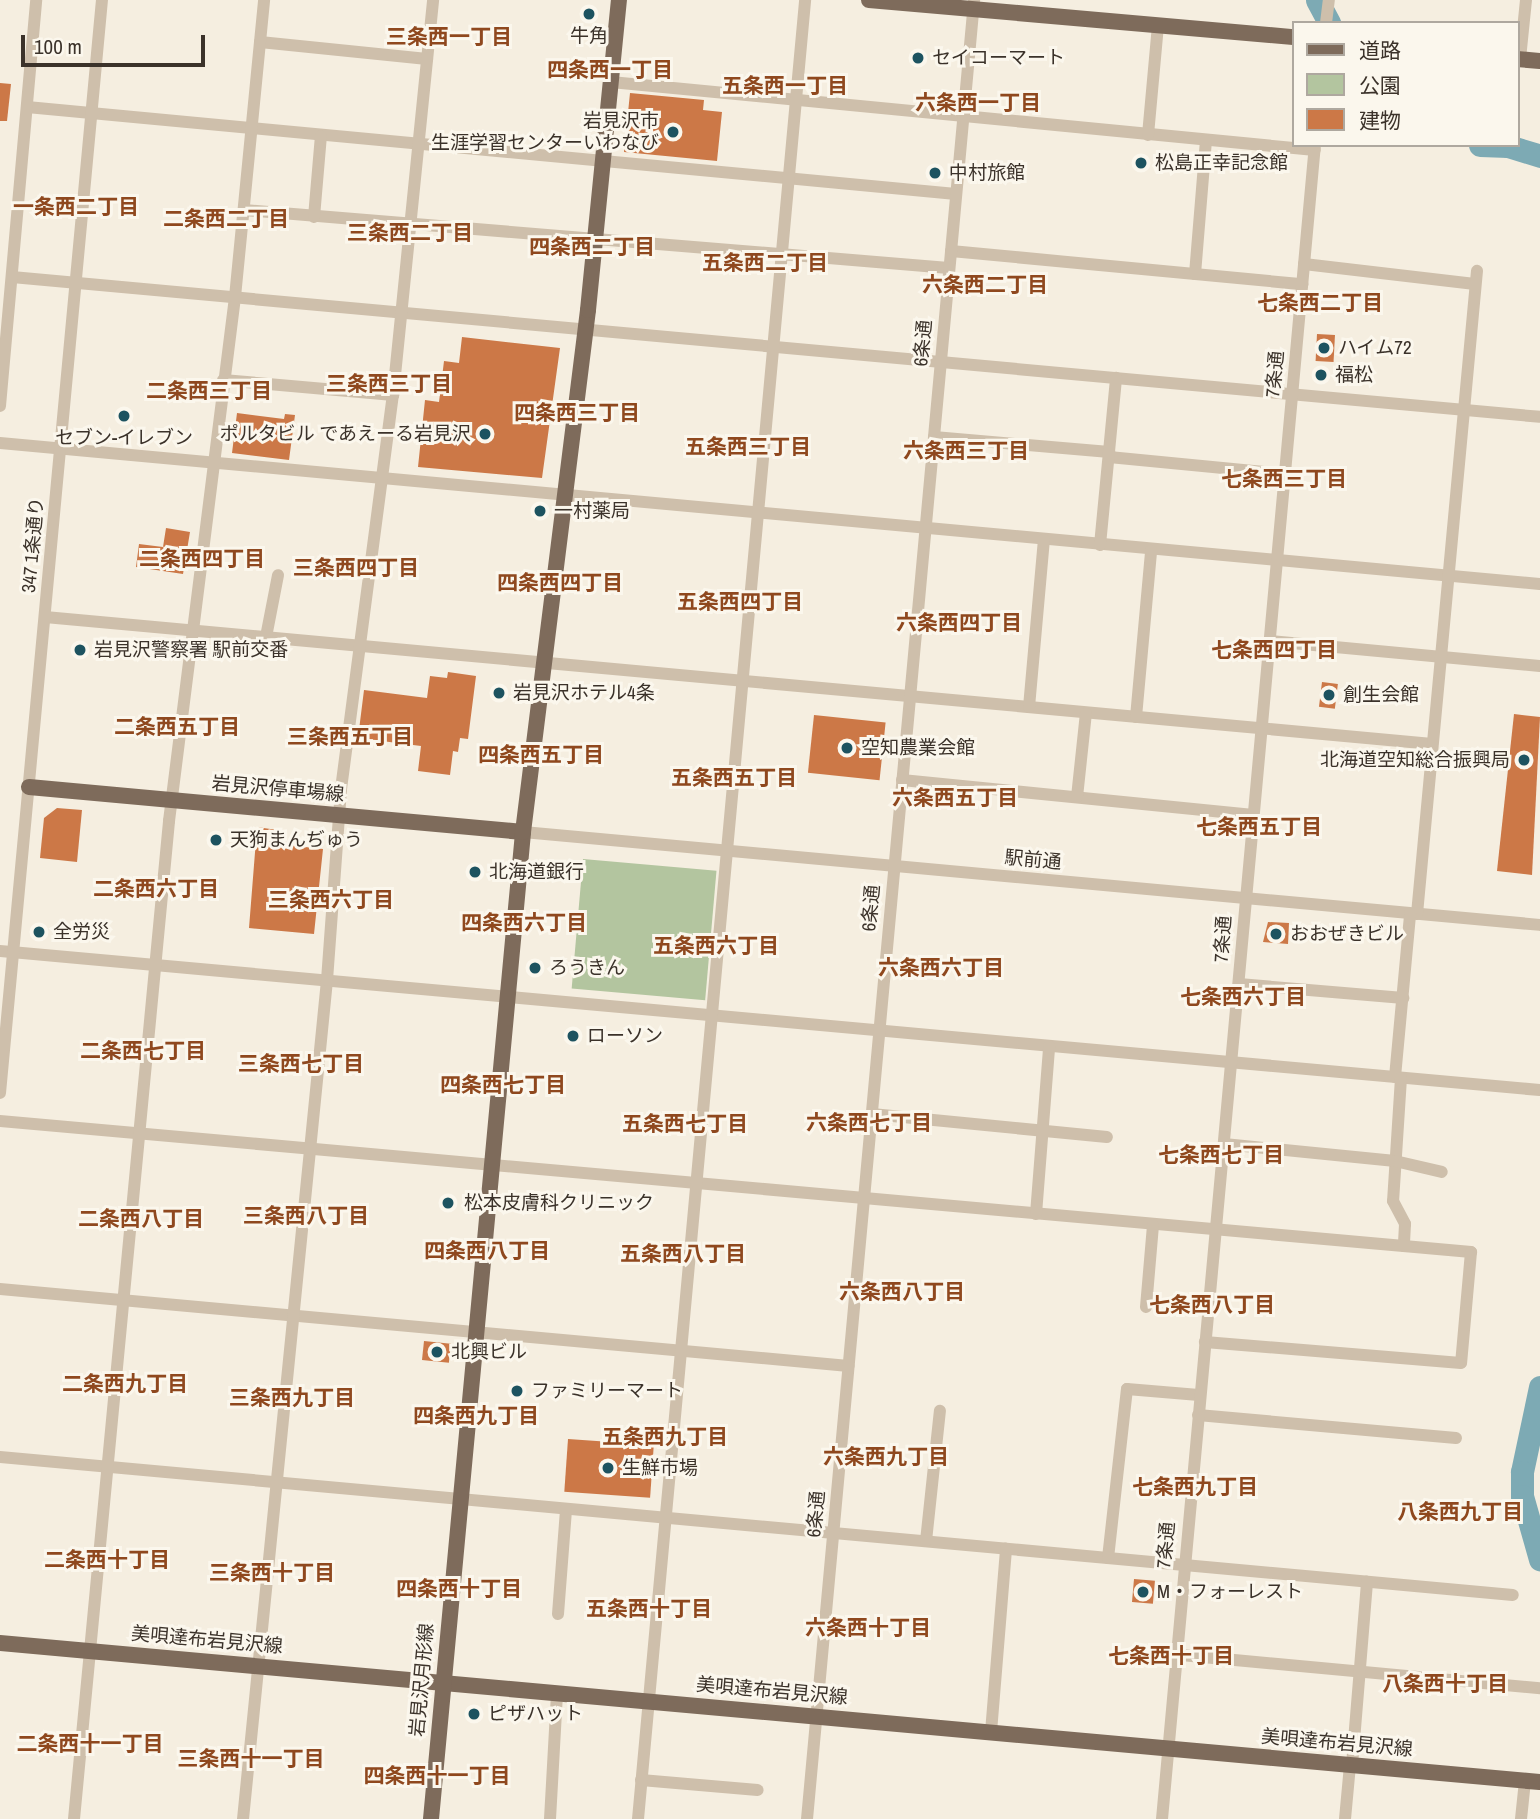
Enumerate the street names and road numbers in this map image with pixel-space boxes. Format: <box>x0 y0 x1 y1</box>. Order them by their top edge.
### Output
street label: 6条通 <box>910 319 936 367</box>
street label: 7条通 <box>1262 350 1288 398</box>
street label: 347 1条通り <box>17 496 49 594</box>
street label: 岩見沢停車場線 <box>211 772 345 806</box>
street label: 駅前通 <box>1004 846 1062 874</box>
street label: 6条通 <box>858 884 884 932</box>
street label: 7条通 <box>1210 915 1236 963</box>
street label: 6条通 <box>803 1490 829 1538</box>
street label: 7条通 <box>1153 1521 1179 1569</box>
street label: 美唄達布岩見沢線 <box>130 1622 284 1658</box>
street label: 岩見沢月形線 <box>406 1622 438 1738</box>
street label: 美唄達布岩見沢線 <box>695 1673 849 1709</box>
street label: 美唄達布岩見沢線 <box>1260 1725 1414 1761</box>

